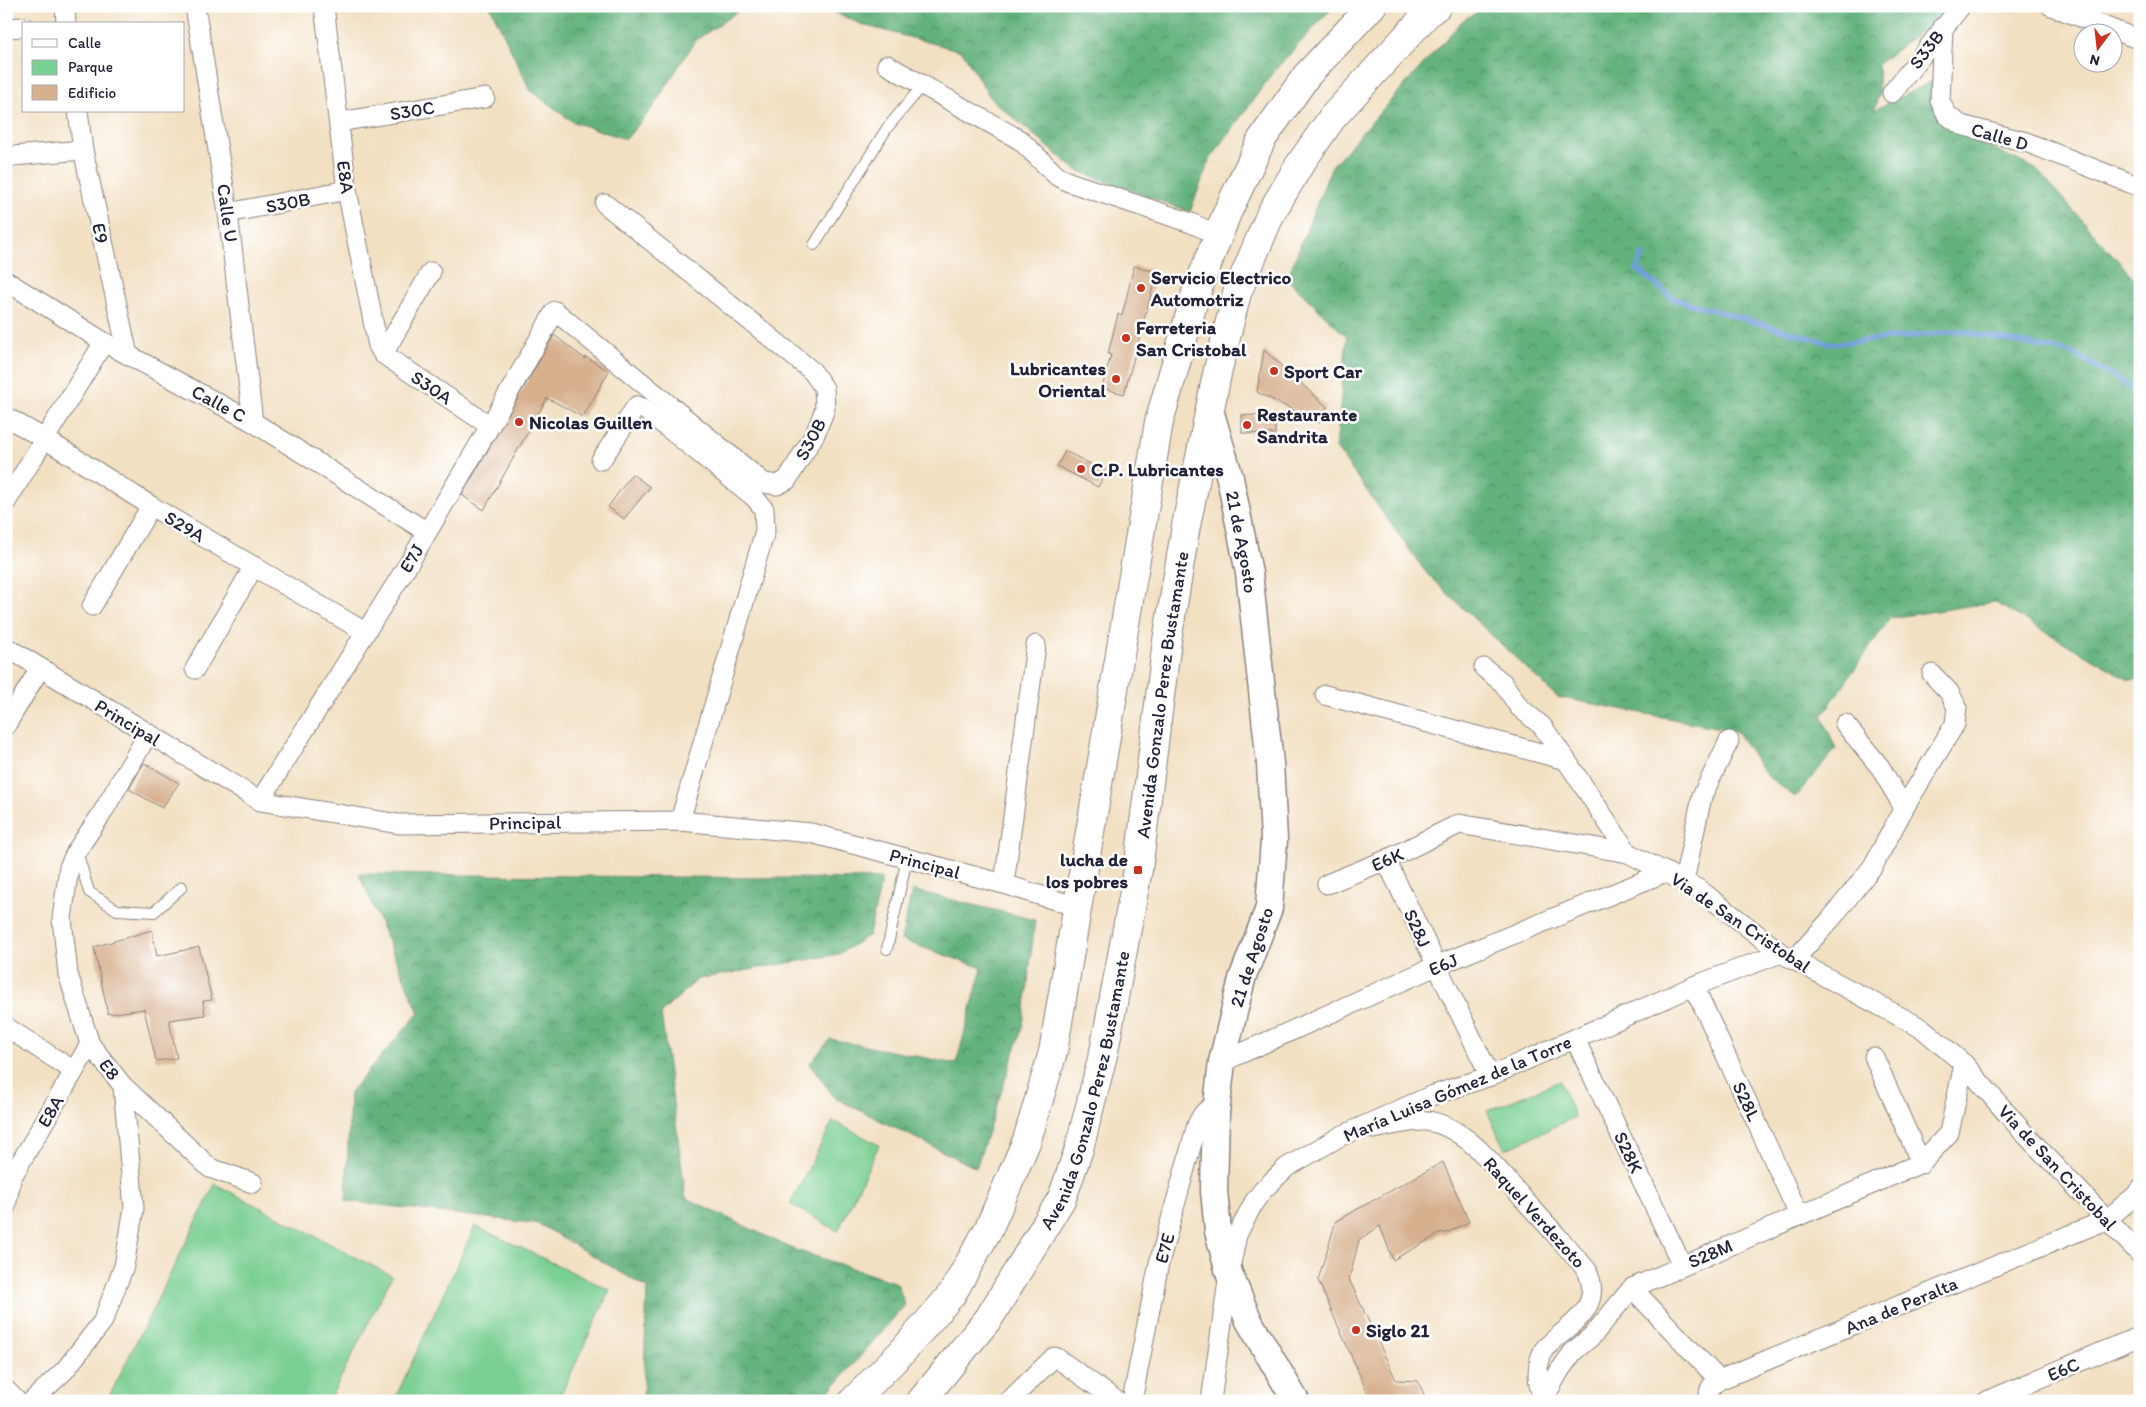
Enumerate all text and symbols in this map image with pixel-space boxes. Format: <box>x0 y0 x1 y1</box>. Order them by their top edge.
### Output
legend <box>22 22 185 112</box>
north arrow <box>2074 22 2124 72</box>
street label: S33B <box>1904 25 1949 73</box>
text: Calle <box>68 34 101 52</box>
text: N <box>2088 51 2102 70</box>
text: Parque <box>68 58 113 76</box>
text: Edificio <box>68 84 116 102</box>
street label: S30C <box>388 96 436 125</box>
street label: Calle D <box>1969 117 2031 156</box>
street label: E8A <box>332 159 359 195</box>
street label: Calle U <box>212 182 243 244</box>
street label: S30B <box>264 187 312 218</box>
street label: E9 <box>87 221 114 245</box>
place label: Servicio Electrico Automotriz <box>1150 266 1291 311</box>
marker: Servicio Electrico Automotriz <box>1135 282 1147 294</box>
place label: Ferreteria San Cristobal <box>1136 316 1247 361</box>
marker: Ferreteria San Cristobal <box>1120 332 1132 344</box>
place label: Lubricantes Oriental <box>1010 357 1107 402</box>
place label: Sport Car <box>1284 360 1363 383</box>
street label: S30A <box>407 365 457 410</box>
marker: Sport Car <box>1268 365 1280 377</box>
marker: Lubricantes Oriental <box>1110 373 1122 385</box>
street label: Calle C <box>188 380 250 427</box>
place label: Restaurante Sandrita <box>1257 403 1357 448</box>
place label: Nicolas Guillen <box>529 411 653 434</box>
street label: S30B <box>790 414 831 464</box>
marker: Nicolas Guillen <box>513 416 525 428</box>
marker: Restaurante Sandrita <box>1241 419 1253 431</box>
place label: C.P. Lubricantes <box>1091 458 1224 481</box>
marker: C.P. Lubricantes <box>1075 463 1087 475</box>
street label: 21 de Agosto <box>1221 489 1262 594</box>
street label: S29A <box>160 506 209 547</box>
street label: E7J <box>394 540 429 577</box>
street label: Avenida Gonzalo Perez Bustamante <box>1131 550 1194 839</box>
street label: Principal <box>91 694 165 751</box>
street label: Principal <box>489 810 562 835</box>
street label: E6K <box>1368 842 1408 877</box>
street label: Principal <box>887 843 963 884</box>
place label: lucha de los pobres <box>1046 848 1128 893</box>
marker: lucha de los pobres <box>1132 864 1144 876</box>
street label: Via de San Cristobal <box>1666 867 1815 978</box>
street label: 21 de Agosto <box>1225 904 1278 1010</box>
street label: S28J <box>1399 905 1436 951</box>
street label: E6J <box>1425 948 1461 981</box>
street label: Avenida Gonzalo Perez Bustamante <box>1035 949 1135 1234</box>
street label: María Luisa Gómez de la Torre <box>1340 1030 1575 1147</box>
street label: E8 <box>94 1054 125 1085</box>
street label: S28L <box>1728 1078 1766 1125</box>
street label: E8A <box>32 1091 69 1131</box>
street label: Via de San Cristobal <box>1993 1100 2122 1235</box>
street label: S28K <box>1609 1128 1648 1177</box>
street label: Raquel Verdezoto <box>1479 1152 1591 1273</box>
street label: E7E <box>1149 1230 1180 1266</box>
street label: S28M <box>1684 1234 1736 1273</box>
street label: Ana de Peralta <box>1842 1271 1961 1339</box>
place label: Siglo 21 <box>1366 1319 1430 1342</box>
marker: Siglo 21 <box>1350 1324 1362 1336</box>
street label: E6C <box>2044 1352 2083 1386</box>

